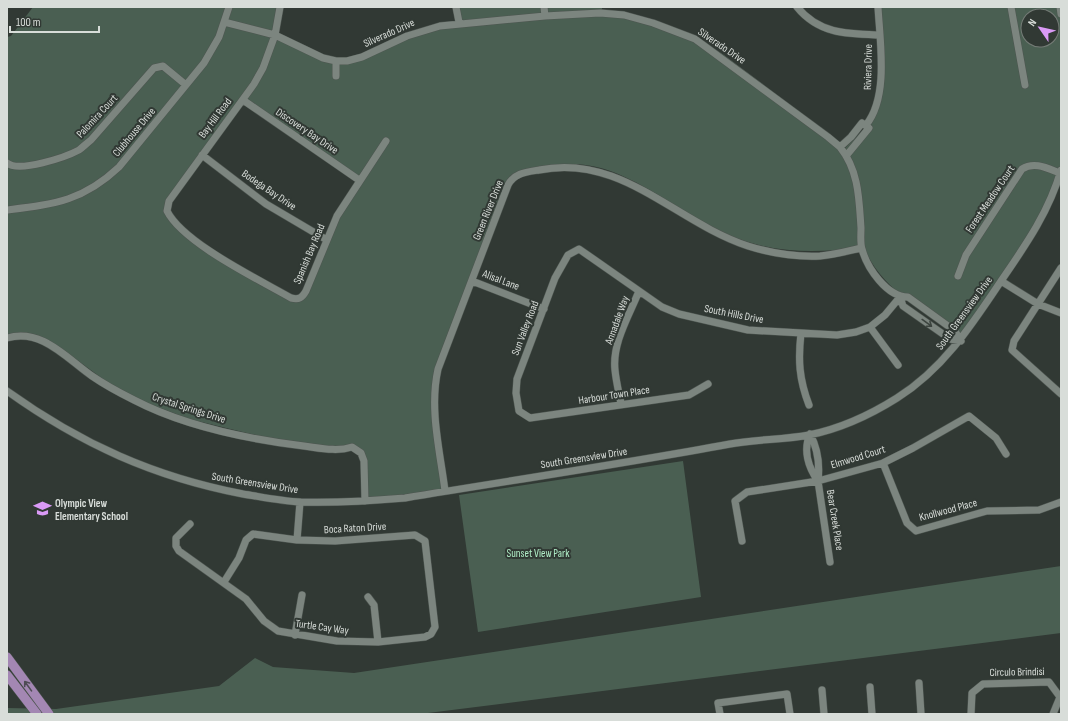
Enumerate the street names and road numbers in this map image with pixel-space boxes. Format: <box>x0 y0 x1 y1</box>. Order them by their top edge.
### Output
street label: Silverado Drive <box>361 16 417 50</box>
street label: Silverado Drive <box>696 25 748 67</box>
street label: Riviera Drive <box>861 44 875 90</box>
street label: Palomira Court <box>74 91 121 140</box>
street label: Bay Hill Road <box>196 95 235 141</box>
street label: Clubhouse Drive <box>110 105 158 159</box>
street label: Discovery Bay Drive <box>273 105 341 157</box>
street label: Forest Meadow Court <box>963 162 1018 235</box>
street label: Bodega Bay Drive <box>239 167 299 213</box>
street label: Green River Drive <box>470 178 506 242</box>
street label: Spanish Bay Road <box>291 222 328 286</box>
street label: Alisal Lane <box>480 267 521 293</box>
street label: South Greensview Drive <box>933 274 995 352</box>
street label: Annadale Way <box>602 293 632 347</box>
street label: Sun Valley Road <box>509 299 541 357</box>
street label: South Hills Drive <box>703 302 765 326</box>
street label: Harbour Town Place <box>577 383 651 407</box>
street label: Crystal Springs Drive <box>151 390 227 426</box>
street label: Elmwood Court <box>829 442 887 471</box>
street label: South Greensview Drive <box>540 445 628 471</box>
street label: South Greensview Drive <box>211 470 299 496</box>
street label: Bear Creek Place <box>824 489 846 551</box>
street label: Knollwood Place <box>918 496 978 524</box>
street label: Boca Raton Drive <box>324 520 386 536</box>
street label: Turtle Cay Way <box>295 617 350 637</box>
street label: Circulo Brindisi <box>989 665 1045 679</box>

